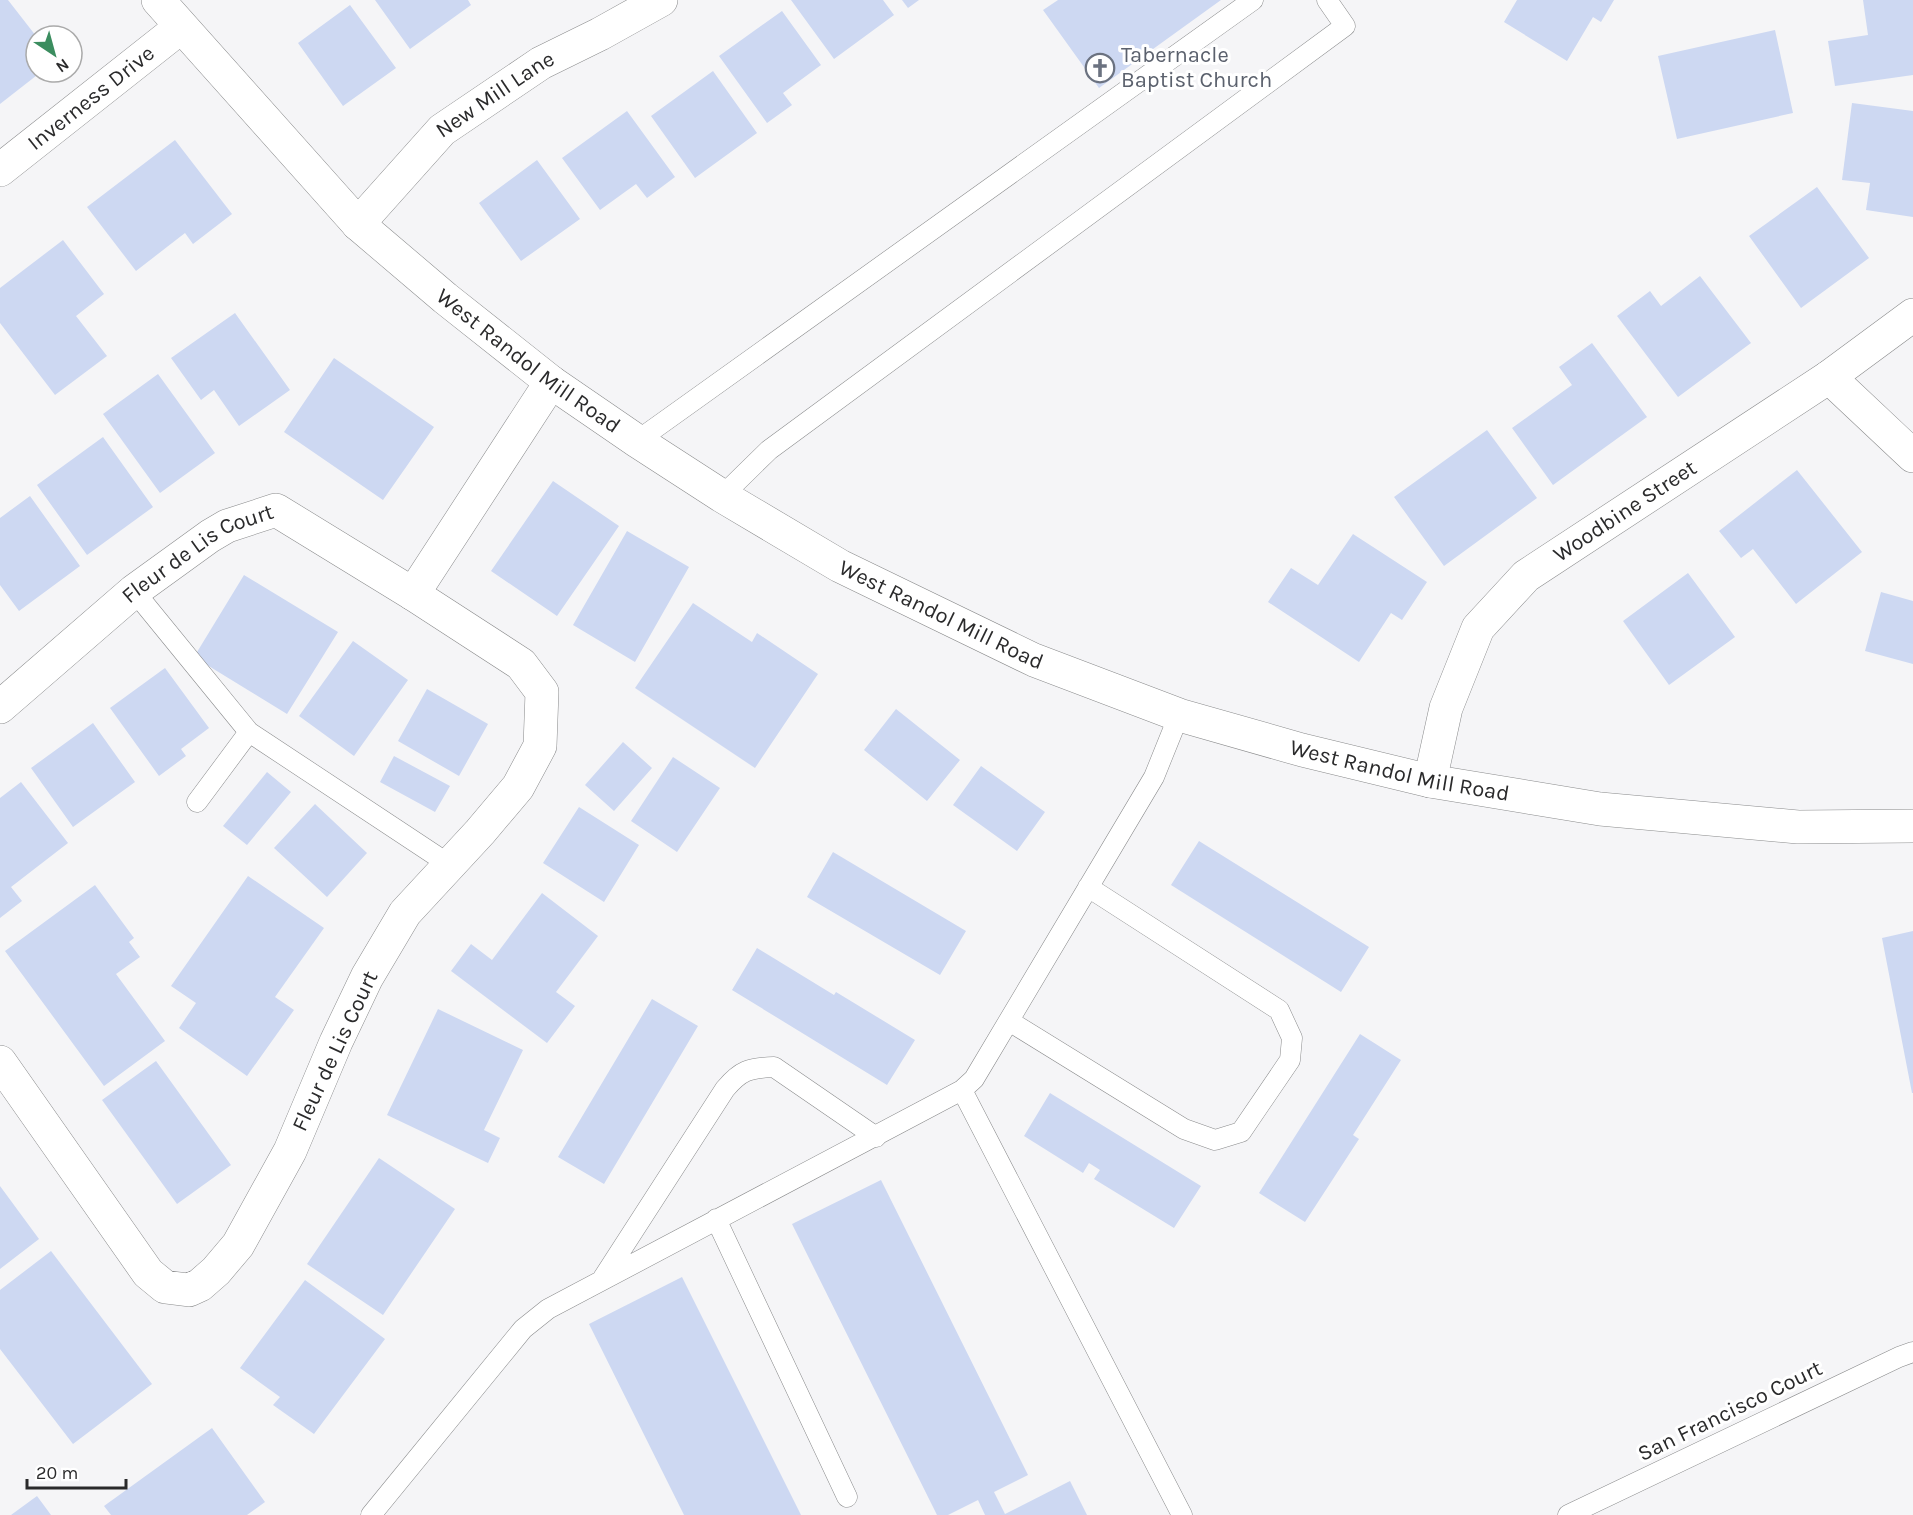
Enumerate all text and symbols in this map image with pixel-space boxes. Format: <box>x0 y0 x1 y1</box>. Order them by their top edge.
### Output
north arrow <box>24 24 84 84</box>
street label: Inverness Drive <box>22 40 160 156</box>
place label: Tabernacle Baptist Church <box>1121 42 1272 93</box>
street label: New Mill Lane <box>431 46 558 143</box>
church icon: Tabernacle Baptist Church <box>1084 52 1116 84</box>
text: N <box>52 55 73 77</box>
street label: West Randol Mill Road <box>431 283 625 439</box>
street label: Woodbine Street <box>1548 455 1701 567</box>
street label: Fleur de Lis Court <box>116 499 277 609</box>
street label: West Randol Mill Road <box>835 554 1047 675</box>
street label: West Randol Mill Road <box>1287 734 1511 807</box>
street label: Fleur de Lis Court <box>287 967 383 1135</box>
street label: San Francisco Court <box>1634 1355 1826 1467</box>
scale bar <box>27 1452 126 1490</box>
text: 20 m <box>36 1462 78 1484</box>

